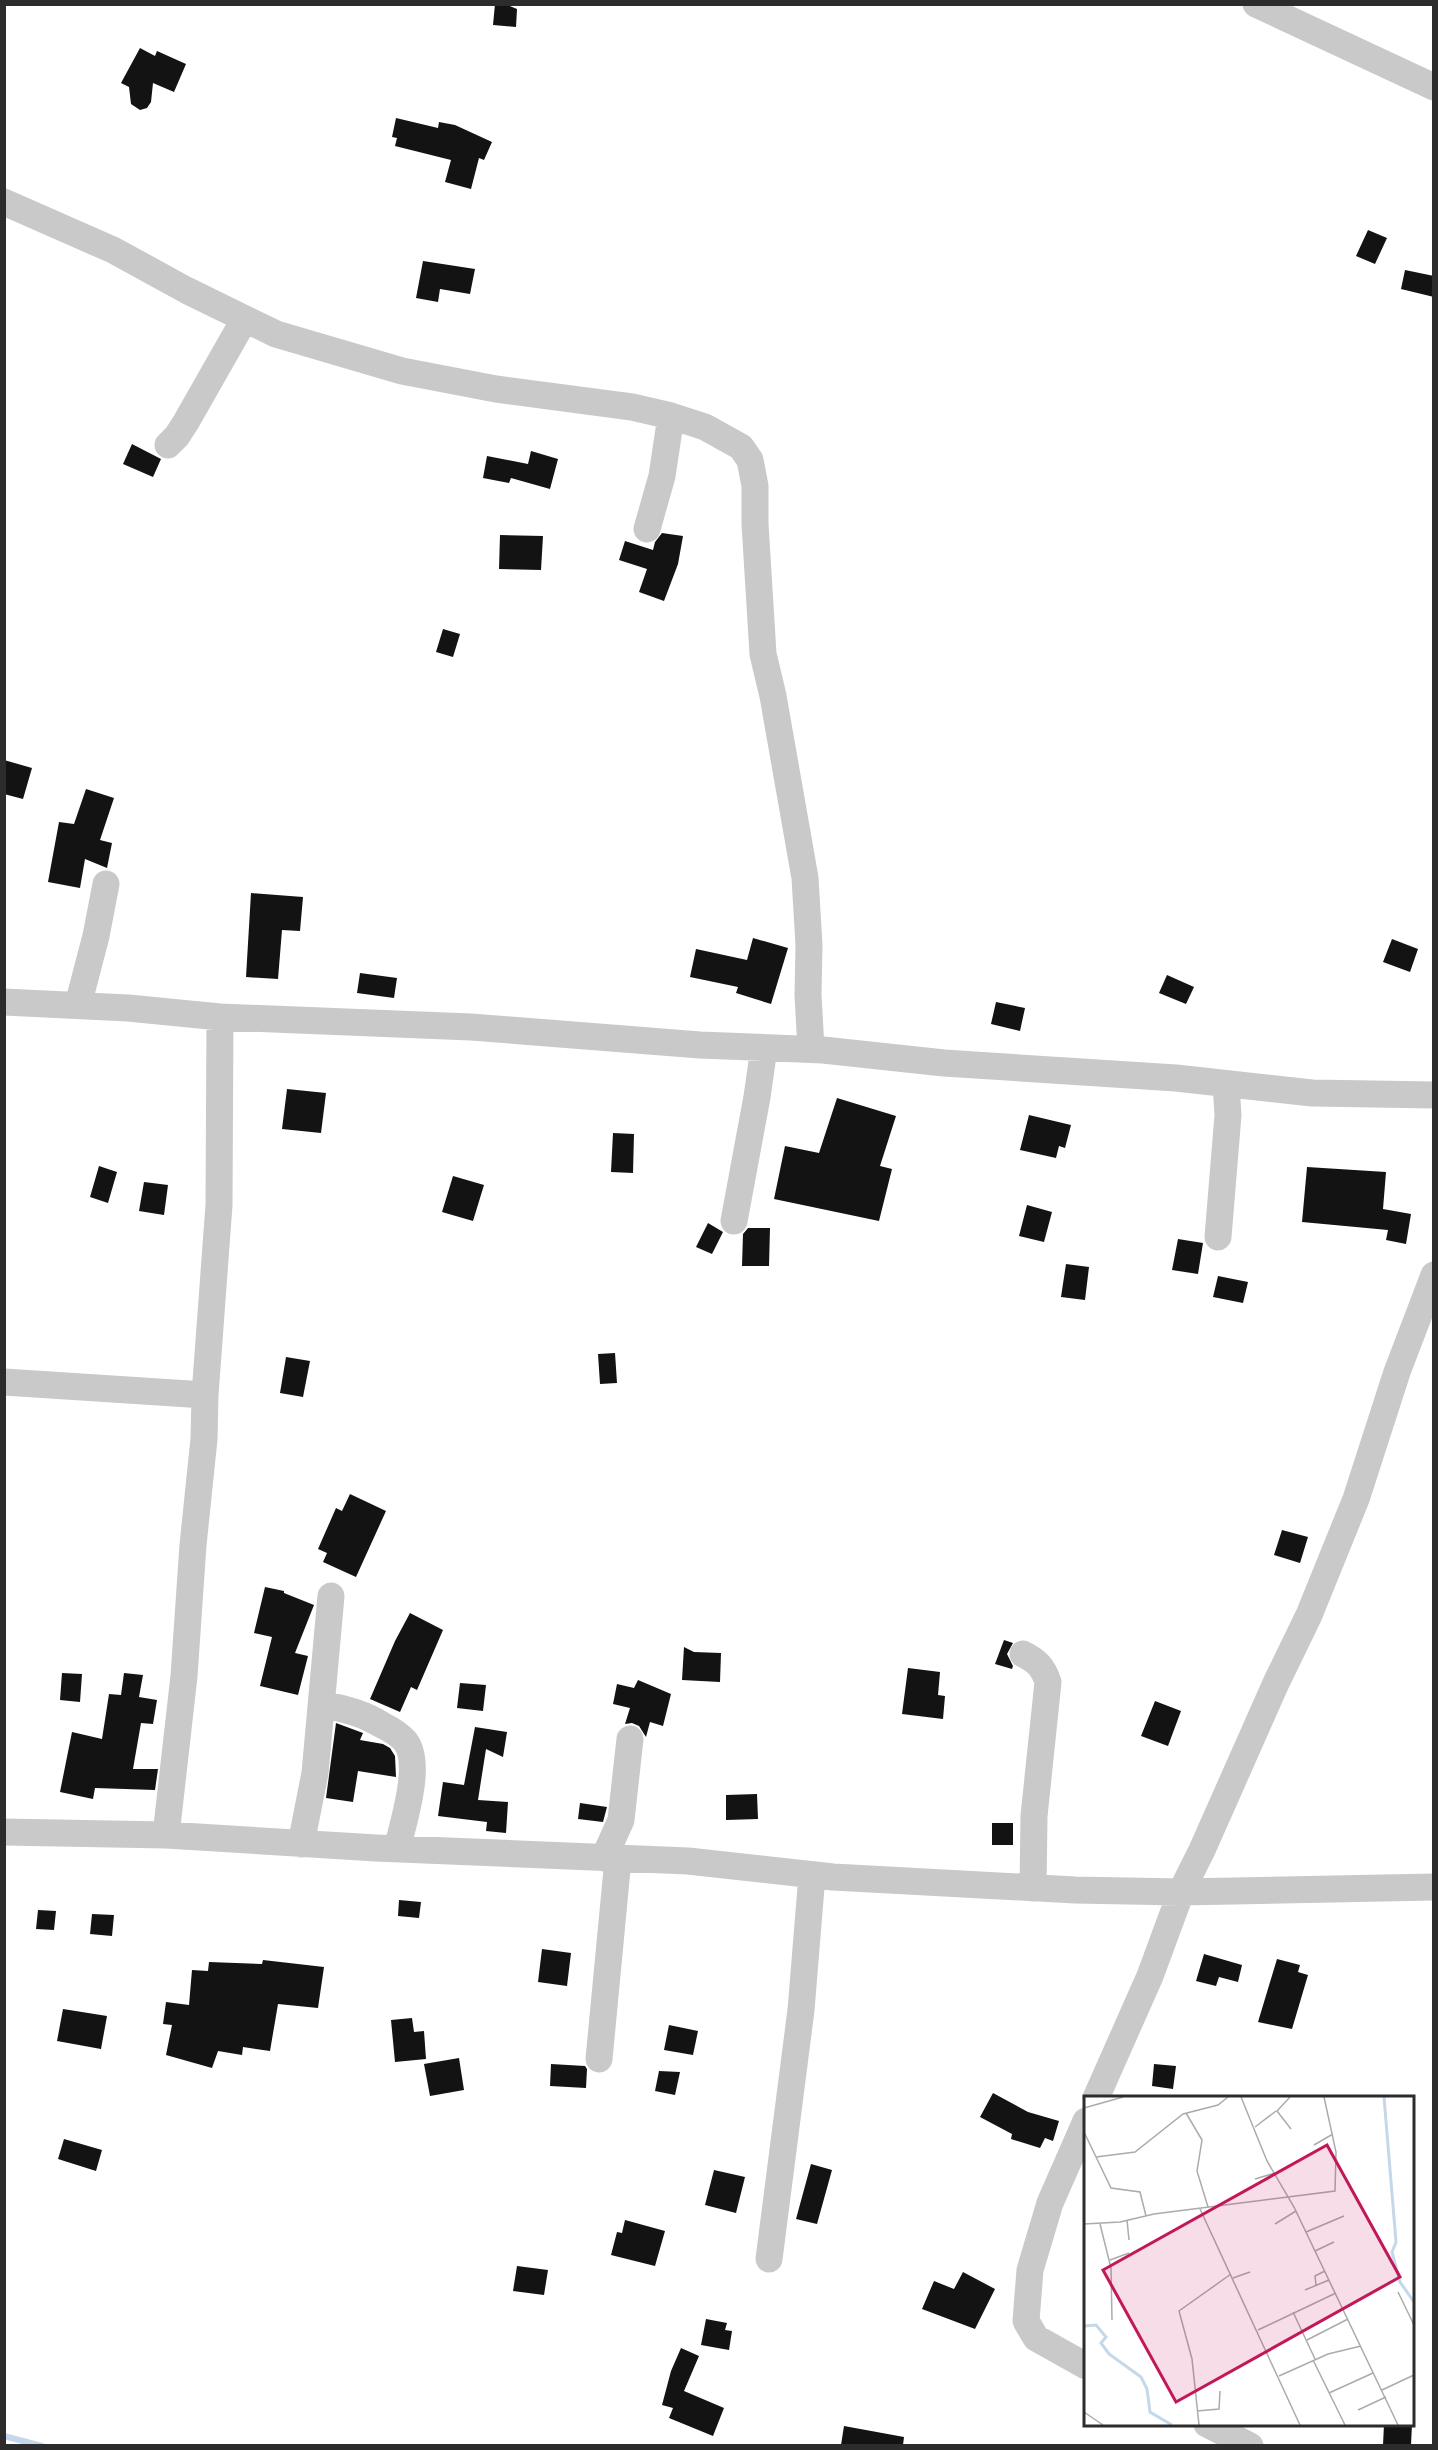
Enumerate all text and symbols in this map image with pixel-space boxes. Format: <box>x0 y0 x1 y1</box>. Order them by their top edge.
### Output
inset map <box>1084 2096 1414 2426</box>

